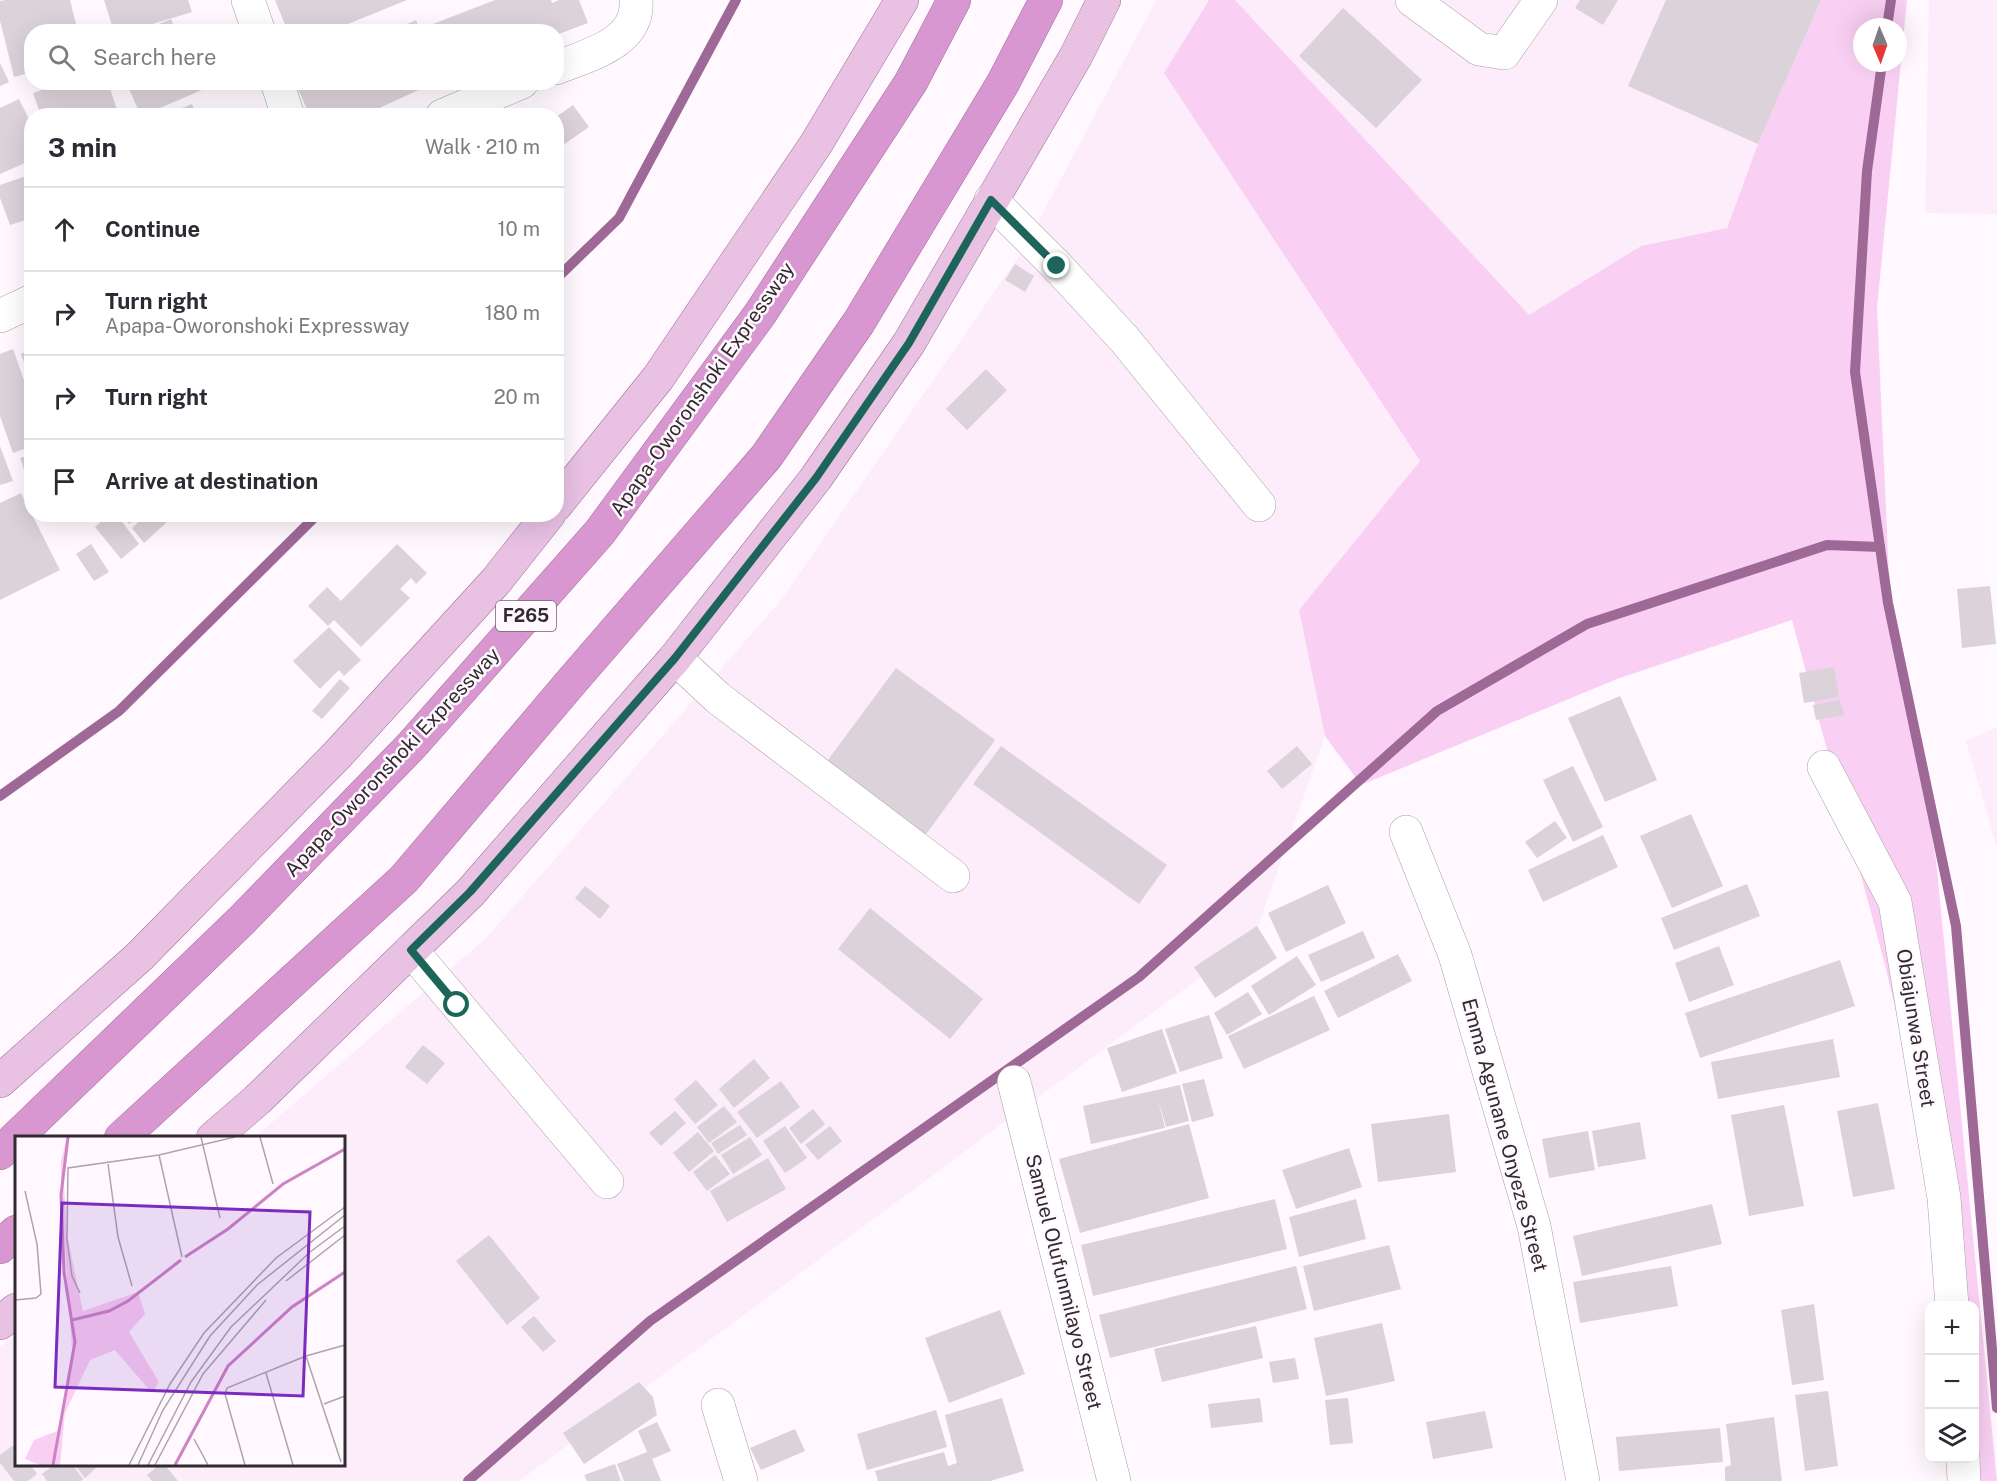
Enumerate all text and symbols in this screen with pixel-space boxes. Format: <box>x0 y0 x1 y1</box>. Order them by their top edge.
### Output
north arrow <box>1853 18 1907 72</box>
search box <box>24 24 564 90</box>
icon: search <box>45 41 78 74</box>
text: Search here <box>93 44 217 70</box>
text: 3 min <box>48 132 117 163</box>
text: Walk · 210 m <box>425 135 540 159</box>
icon: ahead <box>48 213 81 246</box>
text: Continue <box>105 216 200 242</box>
text: 10 m <box>497 217 540 241</box>
route end <box>1043 252 1069 278</box>
street label: Apapa-Oworonshoki Expressway <box>605 257 799 521</box>
text: Turn right <box>105 288 208 314</box>
icon: right <box>48 297 81 330</box>
text: 180 m <box>485 301 540 325</box>
text: Apapa-Oworonshoki Expressway <box>105 314 410 338</box>
icon: right <box>48 381 81 414</box>
text: Turn right <box>105 384 208 410</box>
text: 20 m <box>494 385 540 409</box>
icon: arrive <box>48 465 81 498</box>
text: Arrive at destination <box>105 468 318 494</box>
road number: F265 <box>496 601 556 631</box>
street label: Apapa-Oworonshoki Expressway <box>279 642 505 882</box>
street label: Obiajunwa Street <box>1892 947 1940 1109</box>
route start <box>443 991 469 1017</box>
street label: Emma Agunane Onyeze Street <box>1457 996 1553 1274</box>
inset map <box>15 1136 345 1466</box>
street label: Samuel Olufunmilayo Street <box>1021 1152 1107 1412</box>
map controls <box>1925 1301 1979 1463</box>
button: + <box>1925 1301 1979 1355</box>
button: − <box>1925 1355 1979 1409</box>
button: layers <box>1925 1409 1979 1463</box>

